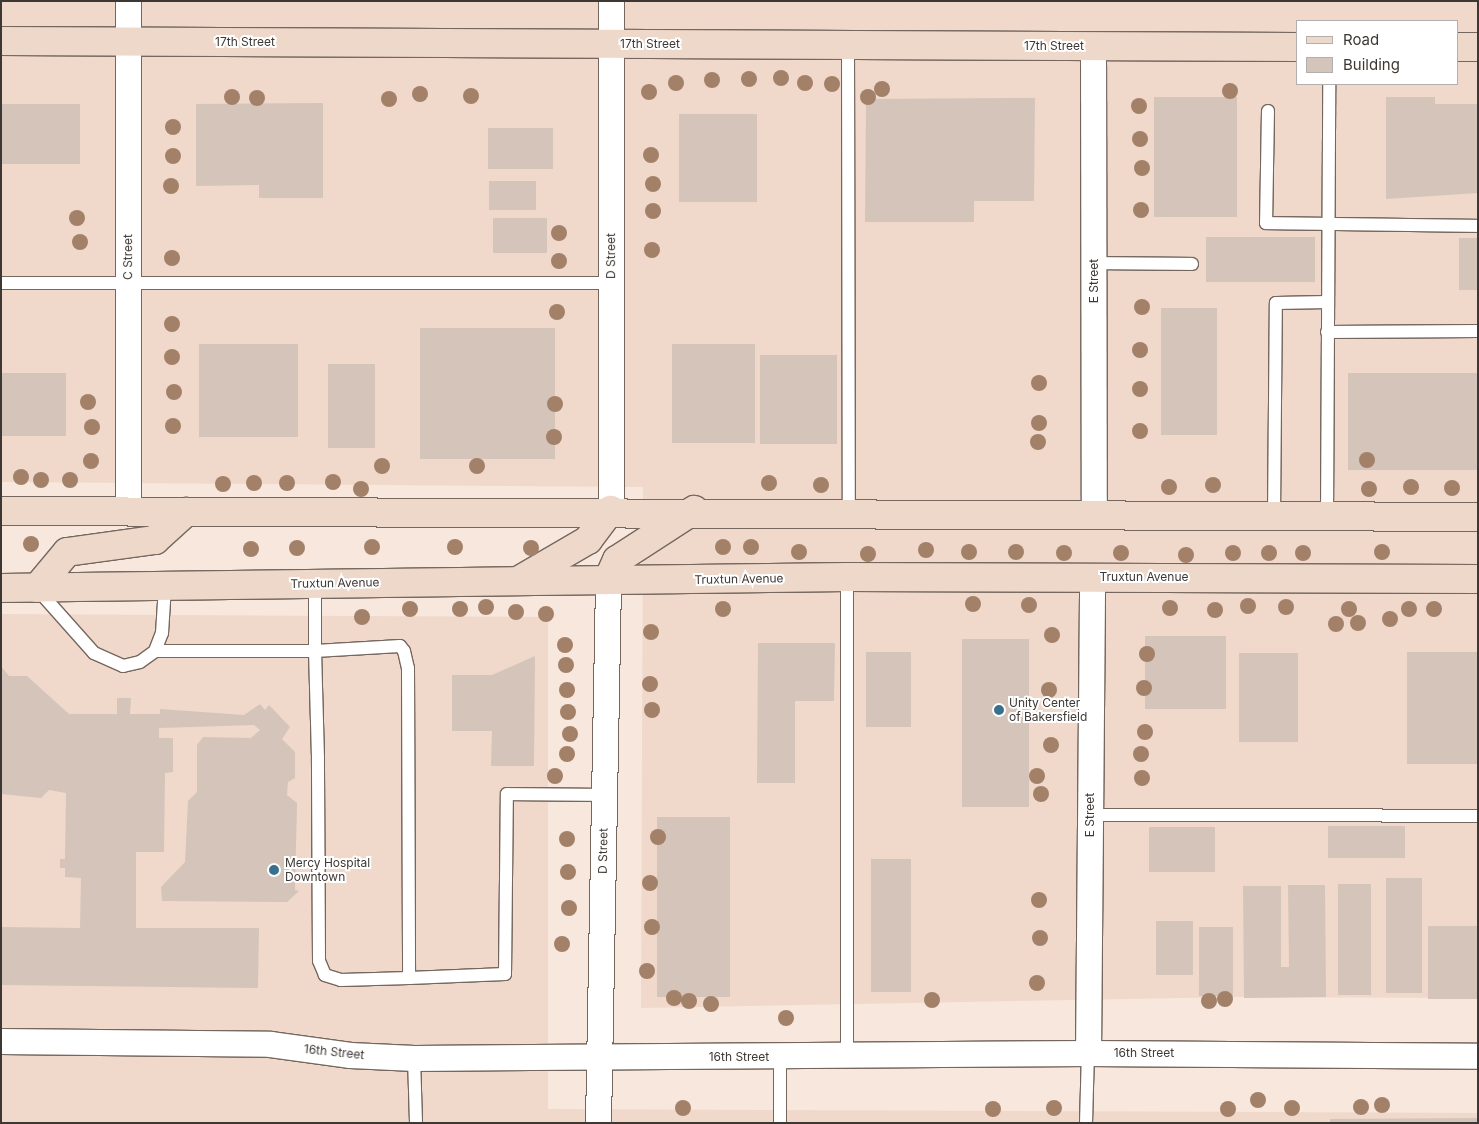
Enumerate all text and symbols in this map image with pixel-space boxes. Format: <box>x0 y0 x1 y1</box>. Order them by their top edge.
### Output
legend <box>1296 20 1459 85</box>
text: Road <box>1343 30 1379 49</box>
street label: 17th Street <box>215 35 275 49</box>
street label: 17th Street <box>620 37 680 51</box>
street label: 17th Street <box>1024 39 1084 53</box>
text: Building <box>1343 55 1400 74</box>
street label: D Street <box>604 233 618 279</box>
street label: C Street <box>121 234 135 280</box>
street label: E Street <box>1087 259 1101 303</box>
street label: Truxtun Avenue <box>1099 570 1189 584</box>
street label: Truxtun Avenue <box>694 571 784 587</box>
street label: Truxtun Avenue <box>290 575 380 591</box>
place label: Unity Center of Bakersfield <box>1009 696 1087 724</box>
marker: Unity Center of Bakersfield <box>993 704 1005 716</box>
street label: E Street <box>1083 793 1097 837</box>
street label: D Street <box>595 828 611 874</box>
place label: Mercy Hospital Downtown <box>285 856 370 884</box>
marker: Mercy Hospital Downtown <box>267 863 281 877</box>
street label: 16th Street <box>303 1042 365 1062</box>
street label: 16th Street <box>1114 1046 1174 1060</box>
street label: 16th Street <box>709 1050 769 1064</box>

